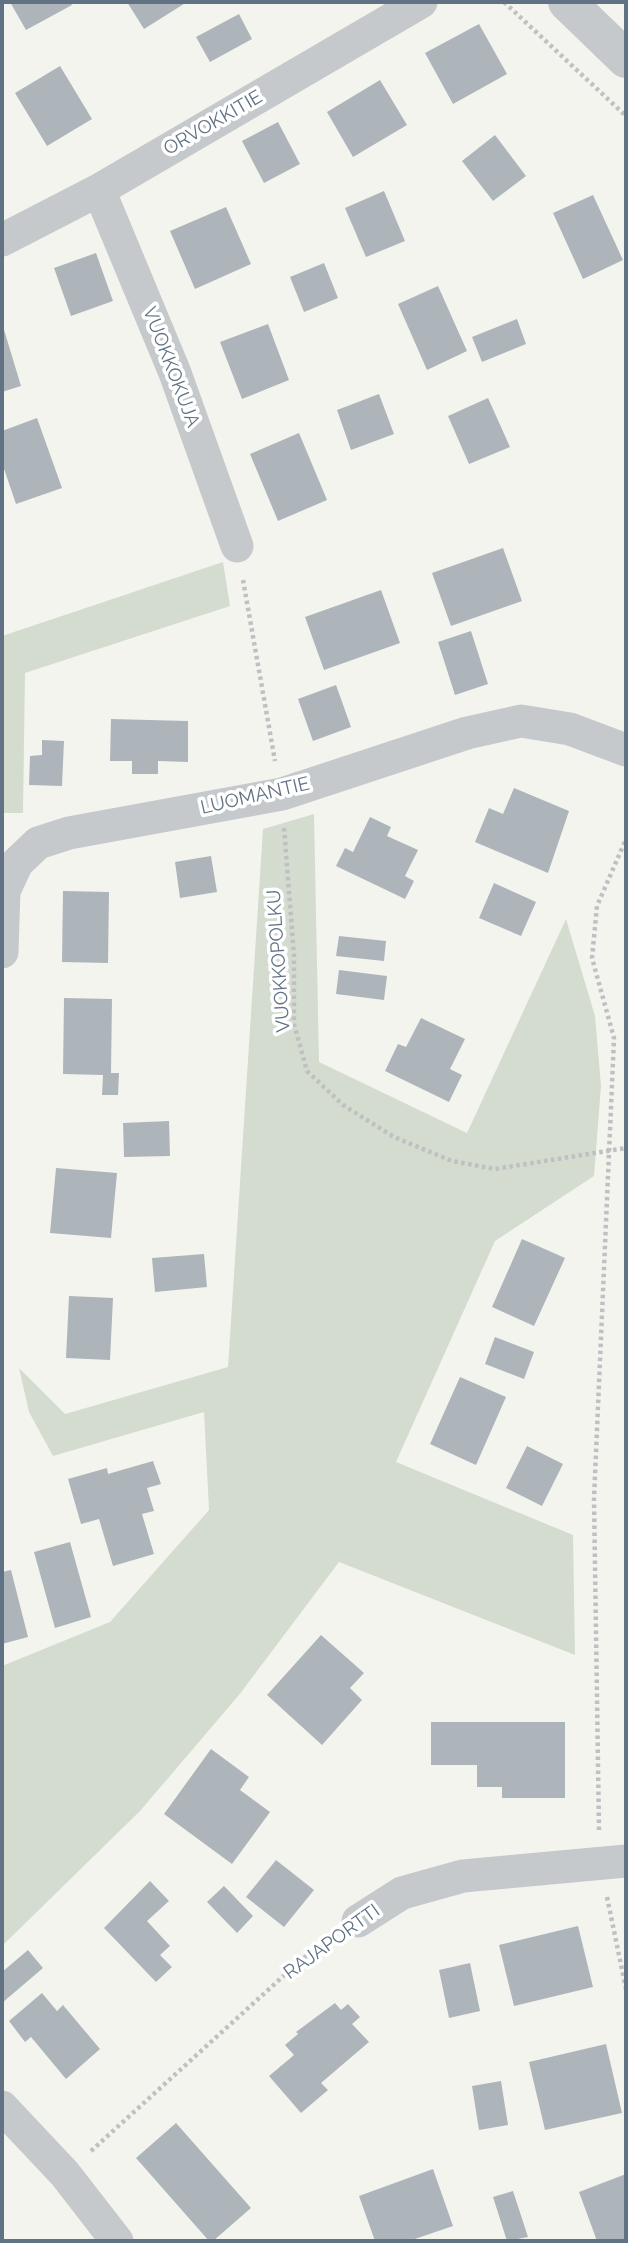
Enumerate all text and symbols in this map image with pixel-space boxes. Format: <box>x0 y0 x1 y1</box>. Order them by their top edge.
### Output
street label: ORVOKKITIE <box>160 86 266 160</box>
street label: VUOKKOKUJA <box>138 304 204 430</box>
street label: LUOMANTIE <box>198 772 312 820</box>
street label: VUOKKOPOLKU <box>263 889 295 1033</box>
street label: RAJAPORTTI <box>280 1900 384 1984</box>

